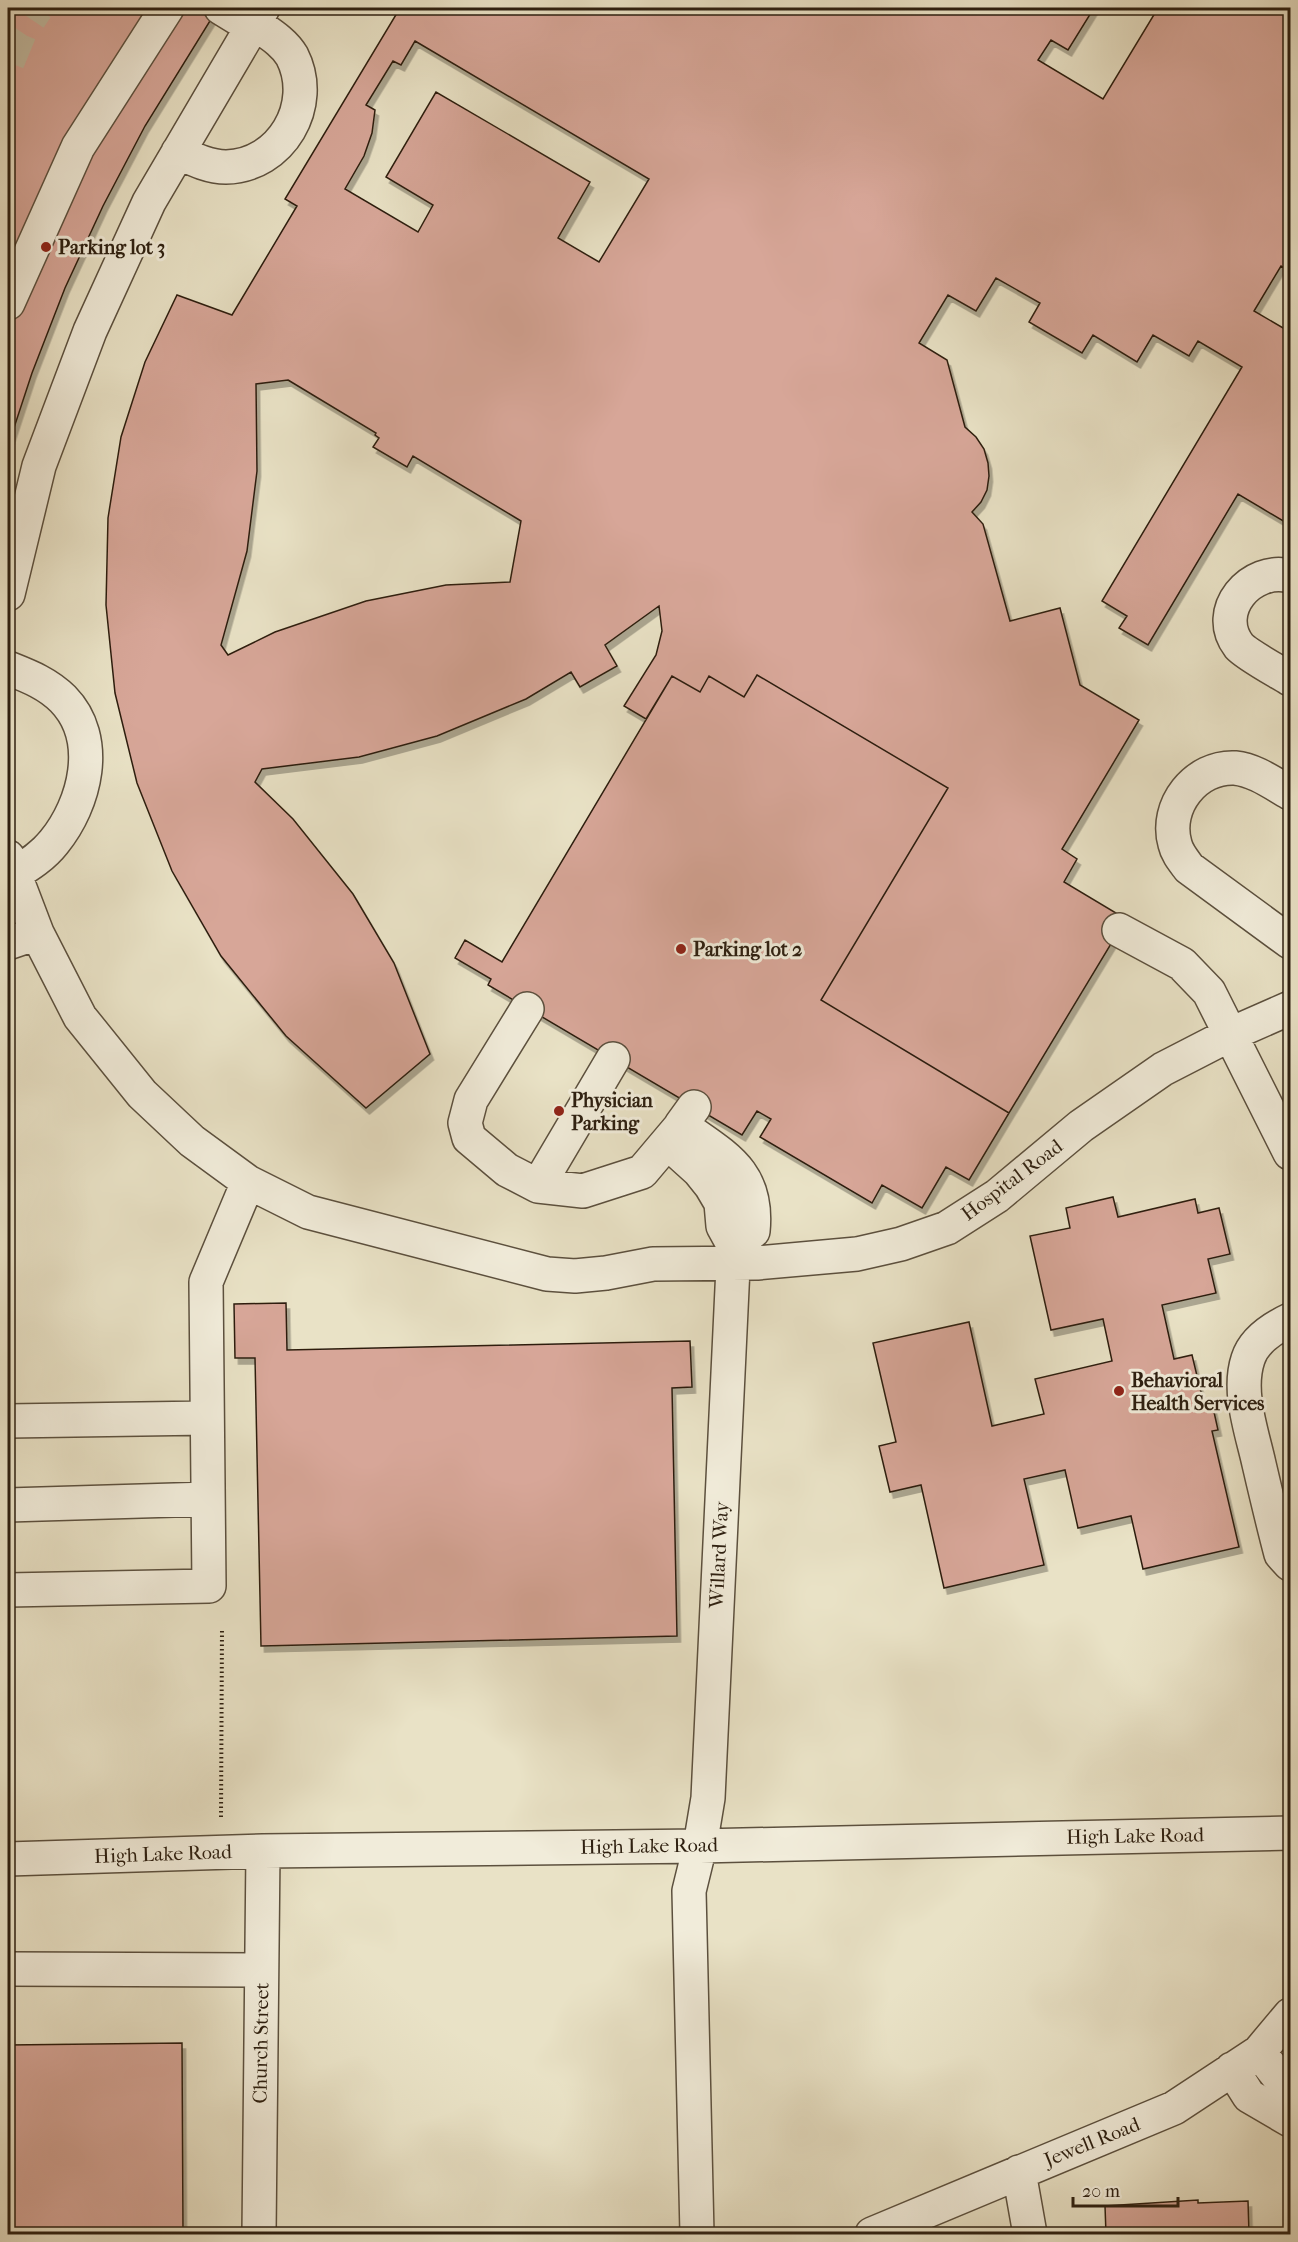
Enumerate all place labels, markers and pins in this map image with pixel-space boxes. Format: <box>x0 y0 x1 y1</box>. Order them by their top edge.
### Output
place label: Parking lot 3 <box>58 236 165 259</box>
marker: Parking lot 3 <box>39 240 53 254</box>
place label: Parking lot 2 <box>693 938 802 961</box>
marker: Parking lot 2 <box>674 942 688 956</box>
place label: Physician Parking <box>571 1089 653 1135</box>
marker: Physician Parking <box>552 1104 566 1118</box>
place label: Behavioral Health Services <box>1131 1369 1265 1415</box>
marker: Behavioral Health Services <box>1112 1384 1126 1398</box>

